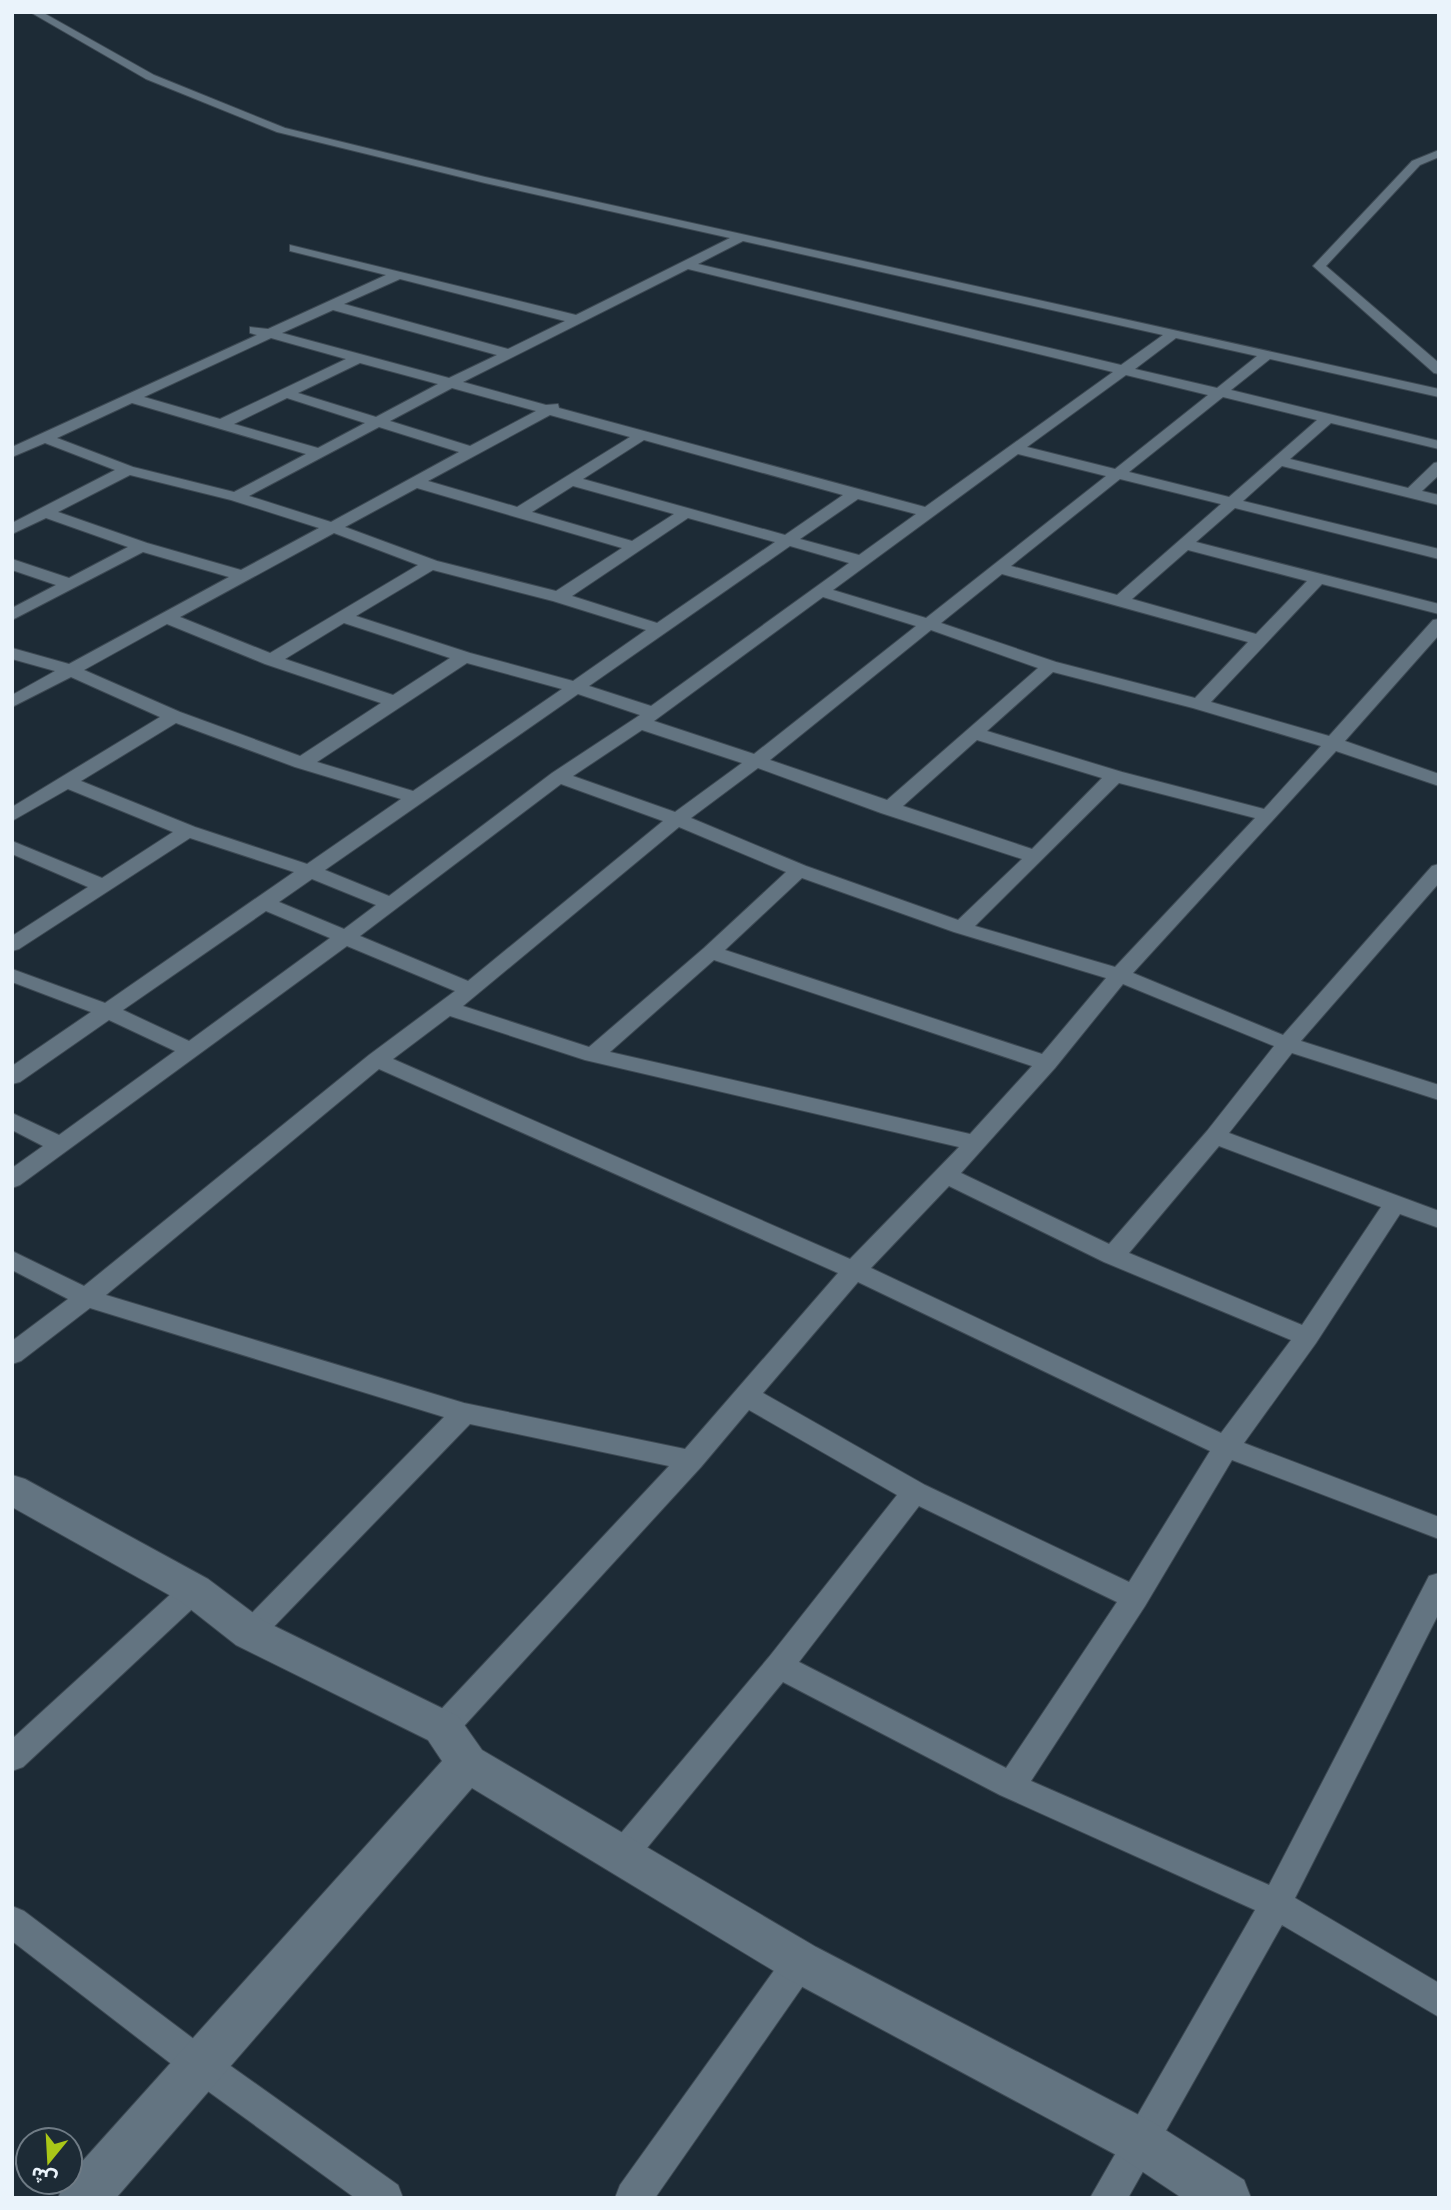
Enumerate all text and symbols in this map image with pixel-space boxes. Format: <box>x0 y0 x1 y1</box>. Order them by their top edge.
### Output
north arrow <box>14 2126 84 2196</box>
text: ش <box>28 2162 60 2193</box>

